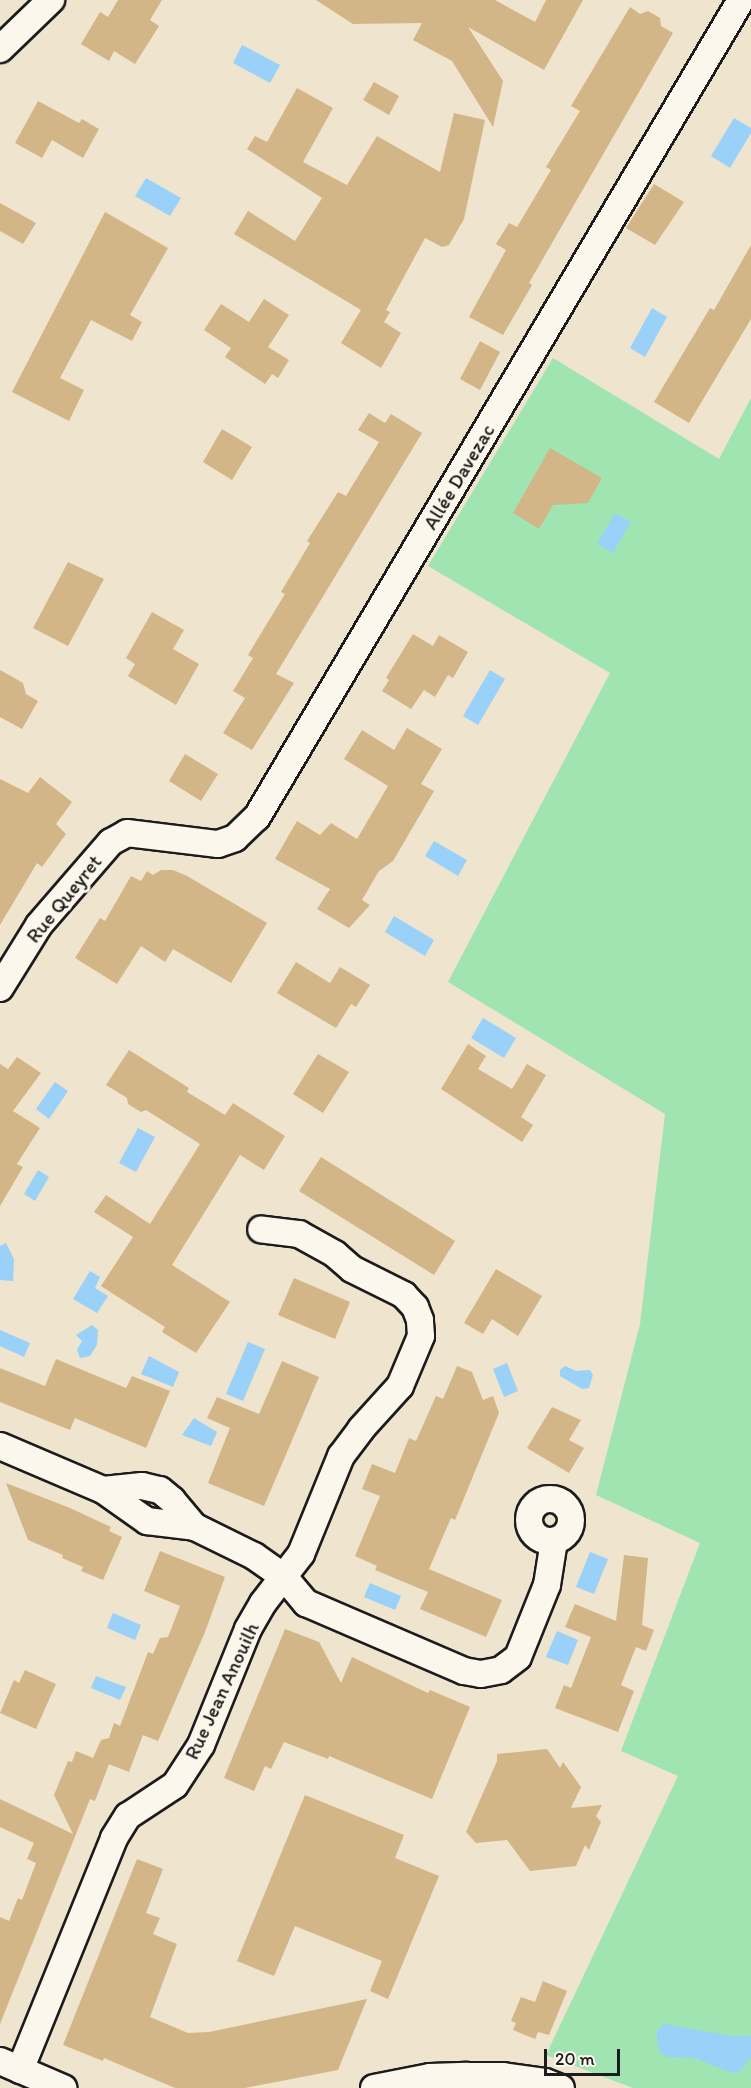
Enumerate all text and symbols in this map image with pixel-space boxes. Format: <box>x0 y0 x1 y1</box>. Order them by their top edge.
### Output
street label: Allée Davezac <box>418 420 500 534</box>
street label: Rue Queyret <box>21 850 107 948</box>
street label: Rue Jean Anouilh <box>180 1619 264 1763</box>
scale bar <box>547 2037 624 2075</box>
text: 20 m <box>555 2048 595 2070</box>

